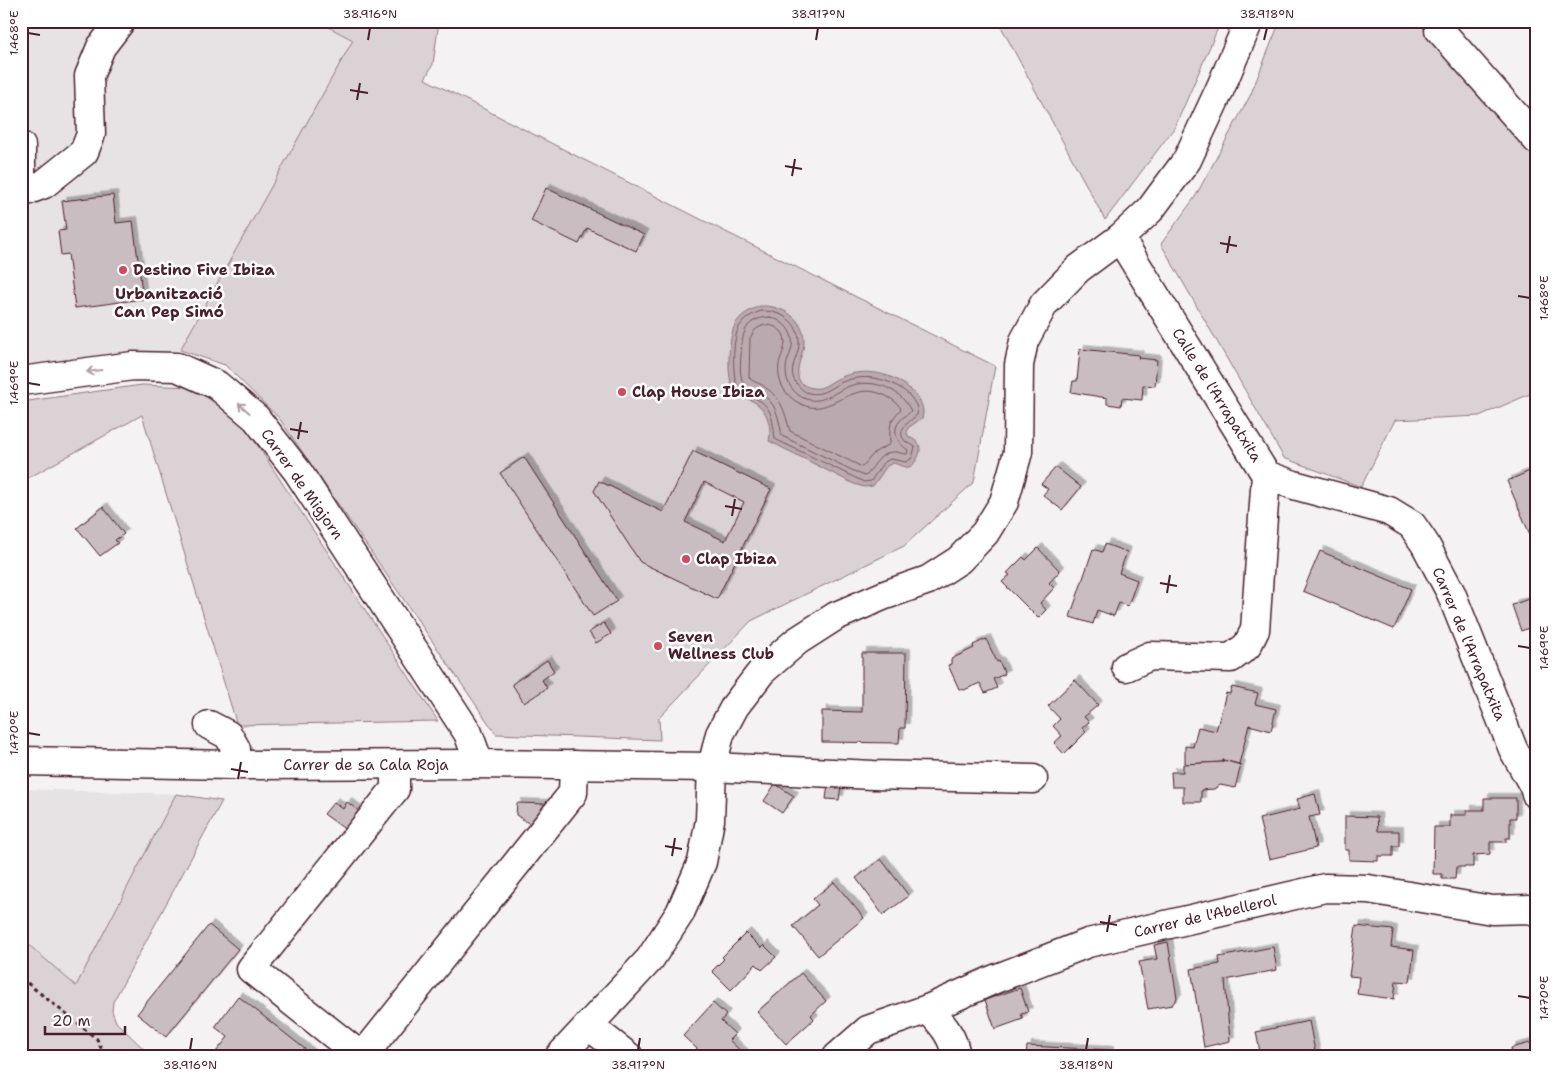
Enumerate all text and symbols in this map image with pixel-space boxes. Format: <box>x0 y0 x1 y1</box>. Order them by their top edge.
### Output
text: 38.916°N <box>343 6 397 22</box>
text: 38.917°N <box>791 6 845 22</box>
text: 38.918°N <box>1240 6 1294 22</box>
text: 1.468°E <box>6 11 22 55</box>
place label: Destino Five Ibiza <box>133 260 276 280</box>
marker: Destino Five Ibiza <box>117 264 129 276</box>
text: 1.468°E <box>1536 276 1552 320</box>
district label: Urbanització Can Pep Simó <box>114 283 224 322</box>
street label: Calle de l'Arrapatxita <box>1168 324 1267 466</box>
text: 1.469°E <box>6 361 22 405</box>
one-way arrow <box>86 366 102 376</box>
place label: Clap House Ibiza <box>632 382 765 402</box>
marker: Clap House Ibiza <box>616 386 628 398</box>
one-way arrow <box>238 403 251 414</box>
street label: Carrer de Migjorn <box>256 425 348 543</box>
place label: Clap Ibiza <box>696 549 777 569</box>
marker: Clap Ibiza <box>680 553 692 565</box>
street label: Carrer de l'Arrapatxita <box>1428 564 1511 725</box>
text: 1.469°E <box>1536 626 1552 670</box>
place label: Seven Wellness Club <box>668 627 774 664</box>
marker: Seven Wellness Club <box>652 640 664 652</box>
text: 1.470°E <box>6 711 22 755</box>
street label: Carrer de sa Cala Roja <box>283 755 449 775</box>
street label: Carrer de l'Abellerol <box>1132 890 1279 942</box>
text: 1.470°E <box>1536 976 1552 1020</box>
scale bar <box>45 1003 125 1035</box>
text: 20 m <box>52 1011 91 1031</box>
text: 38.916°N <box>163 1057 217 1073</box>
text: 38.917°N <box>611 1057 665 1073</box>
text: 38.918°N <box>1059 1057 1113 1073</box>

